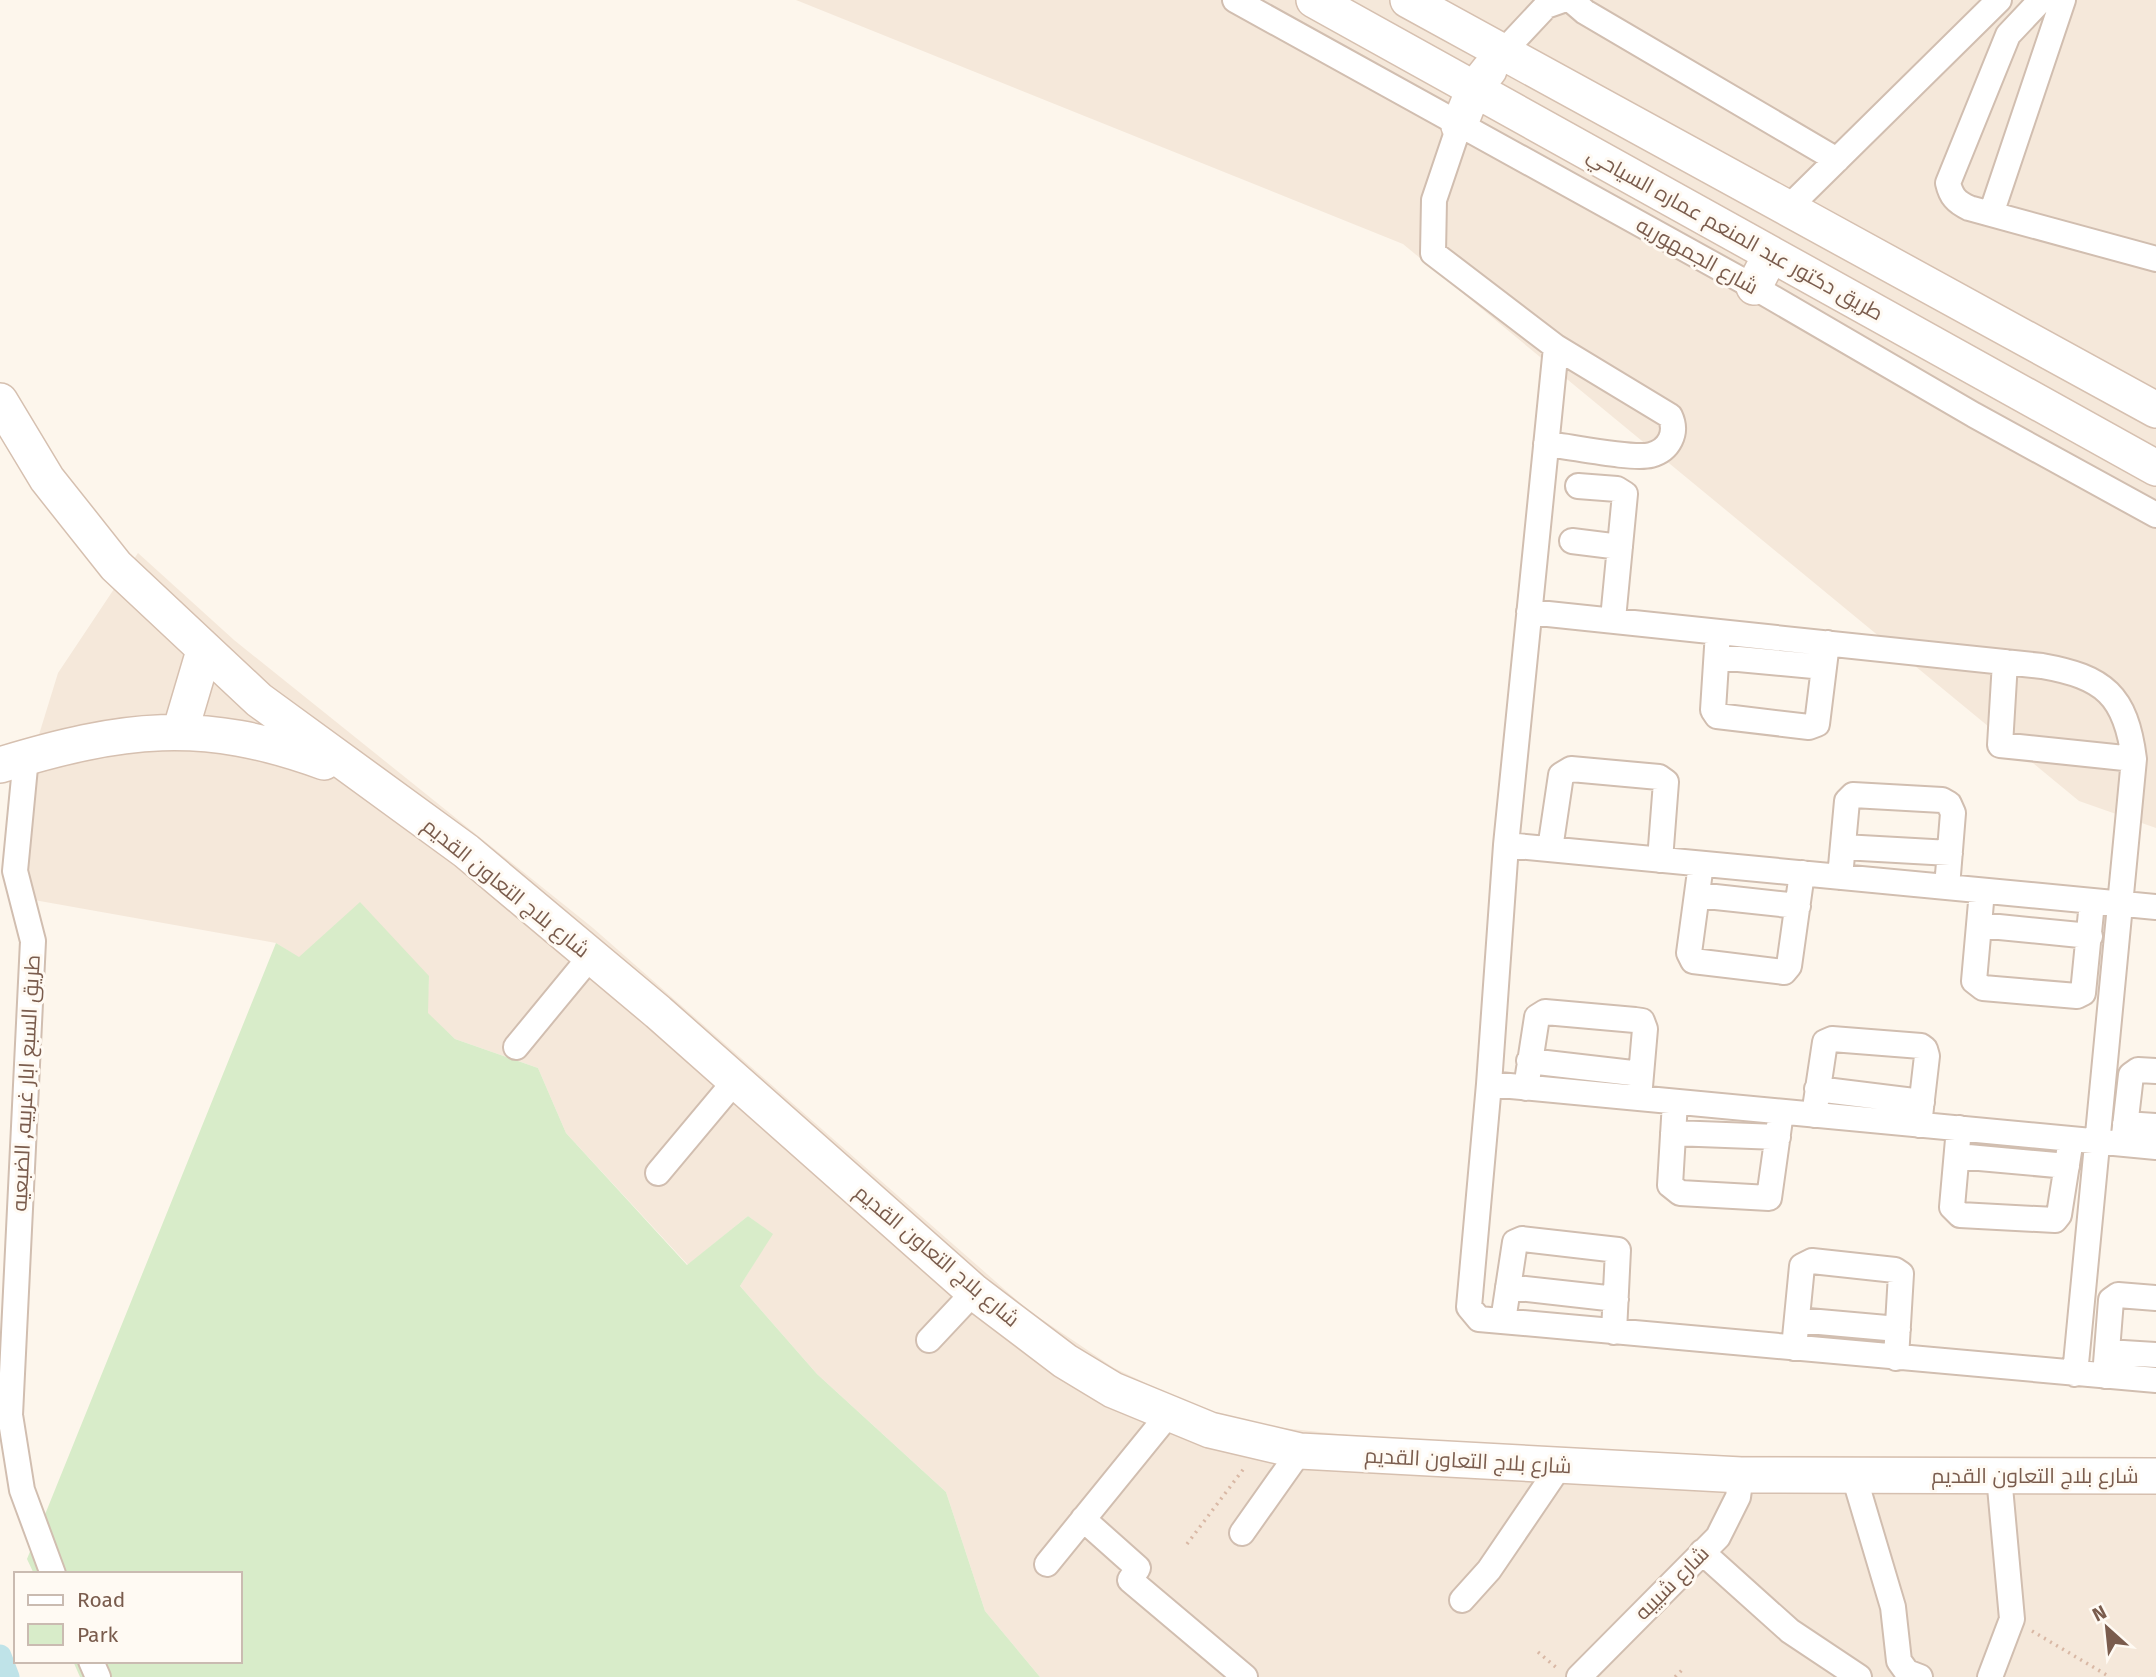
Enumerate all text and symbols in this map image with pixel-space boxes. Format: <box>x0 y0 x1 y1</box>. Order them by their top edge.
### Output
street label: طريق دكتور عبد المنعم عماره السياحي <box>1581 142 1888 329</box>
street label: شارع الجمهوريه <box>1631 212 1763 301</box>
street label: شارع بلاج التعاون القديم <box>417 813 595 964</box>
street label: طريق السبع ابار غربيه, الضبعيه <box>6 954 47 1212</box>
street label: شارع بلاج التعاون القديم <box>849 1179 1025 1333</box>
street label: شارع بلاج التعاون القديم <box>1364 1443 1572 1480</box>
street label: شارع بلاج التعاون القديم <box>1931 1463 2139 1490</box>
street label: شارع شبيبه <box>1629 1540 1715 1626</box>
legend <box>14 1572 242 1663</box>
text: Road <box>77 1587 125 1613</box>
north arrow <box>2072 1593 2142 1663</box>
text: N <box>2089 1600 2110 1626</box>
text: Park <box>77 1622 119 1648</box>

